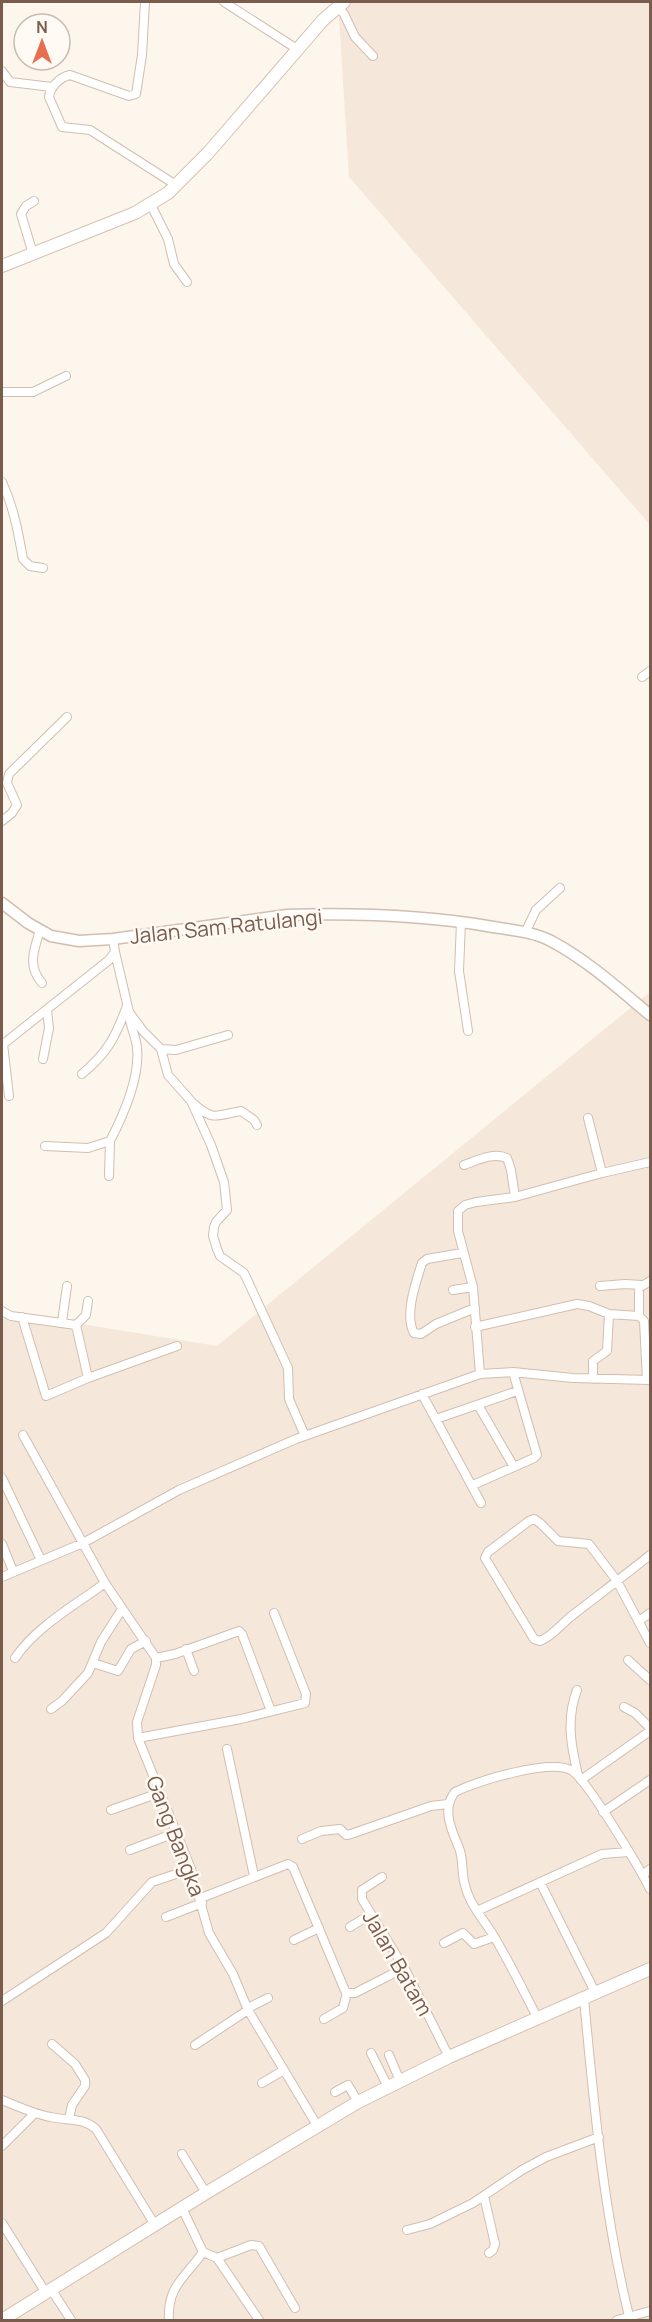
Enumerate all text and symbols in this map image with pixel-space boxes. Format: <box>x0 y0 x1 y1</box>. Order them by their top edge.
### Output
north arrow <box>12 12 72 72</box>
text: N <box>36 16 48 38</box>
street label: Jalan Sam Ratulangi <box>128 902 324 950</box>
street label: Gang Bangka <box>140 1772 212 1900</box>
street label: Jalan Batam <box>357 1905 439 2021</box>

